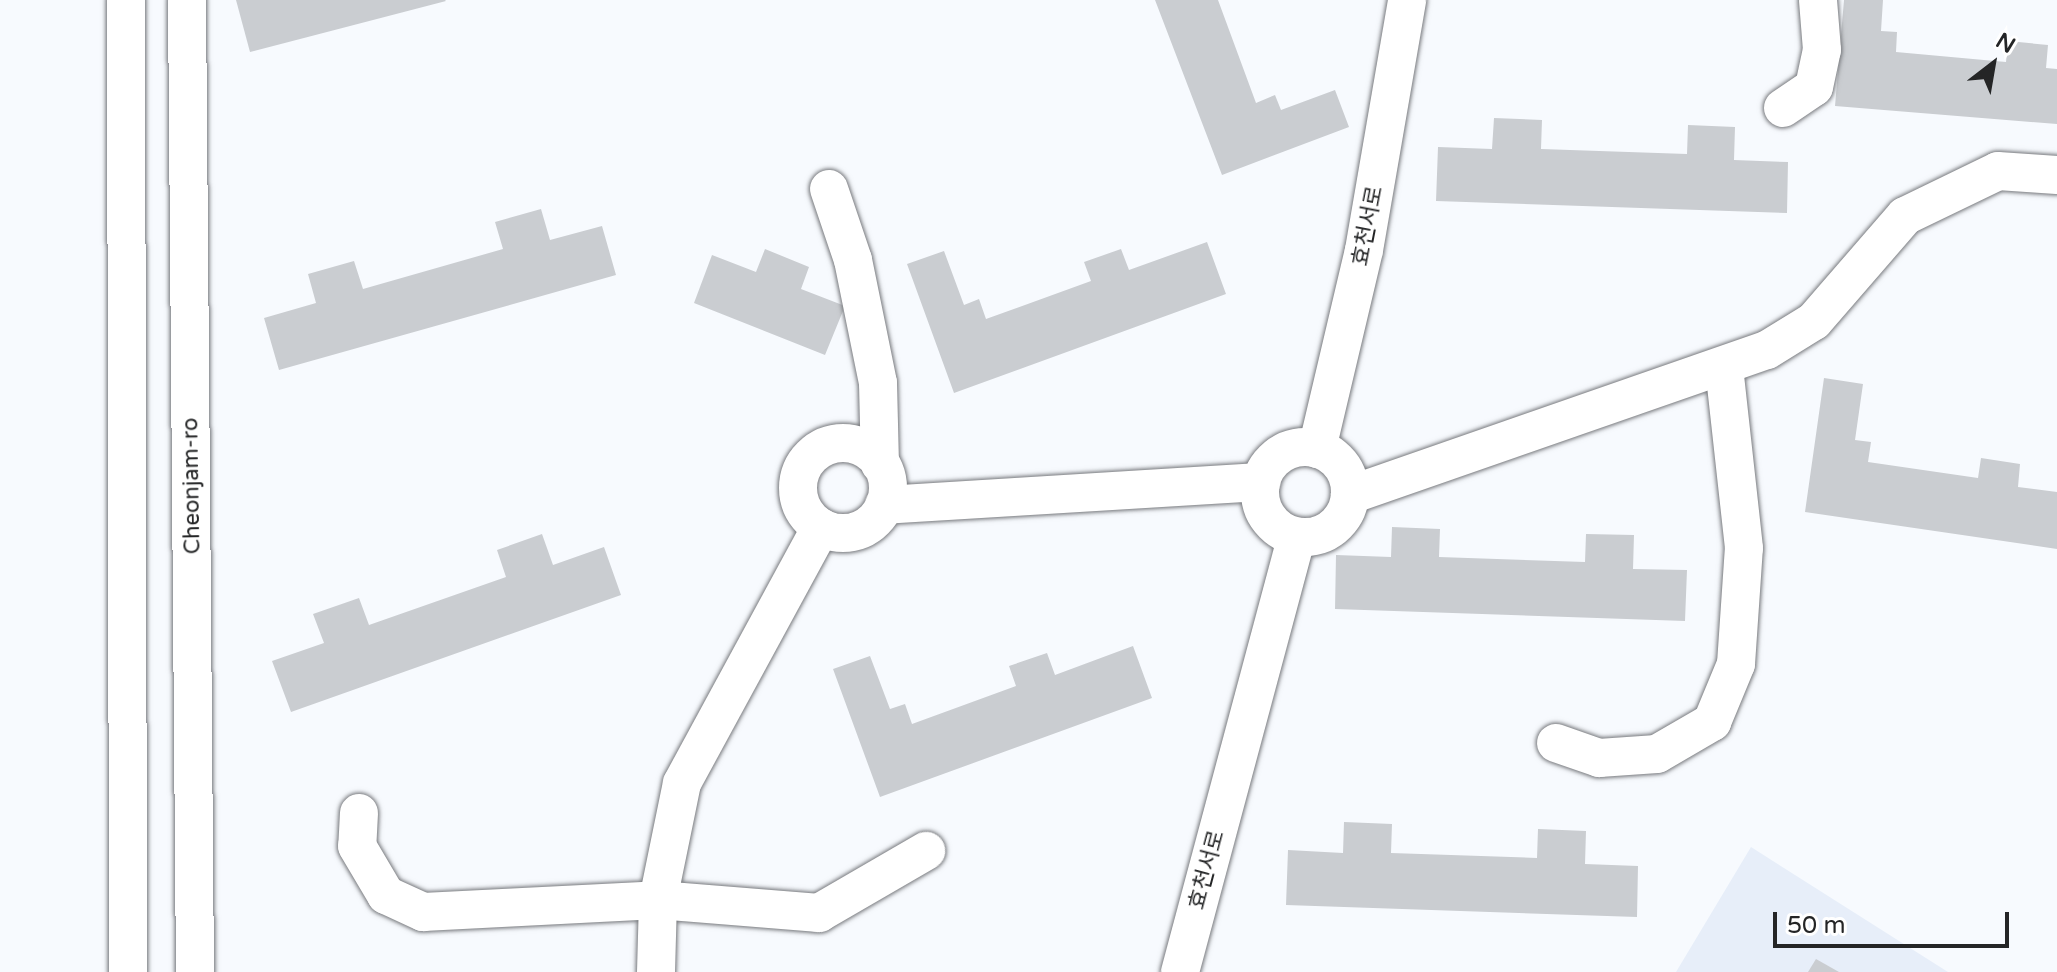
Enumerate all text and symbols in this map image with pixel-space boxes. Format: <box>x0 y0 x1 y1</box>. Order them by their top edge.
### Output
north arrow <box>1953 24 2033 104</box>
text: N <box>1991 28 2020 59</box>
street label: 효천서로 <box>1347 184 1389 268</box>
street label: Cheonjam-ro <box>178 418 206 554</box>
street label: 효천서로 <box>1184 827 1230 913</box>
scale bar <box>1777 896 2013 946</box>
text: 50 m <box>1787 911 1845 940</box>

